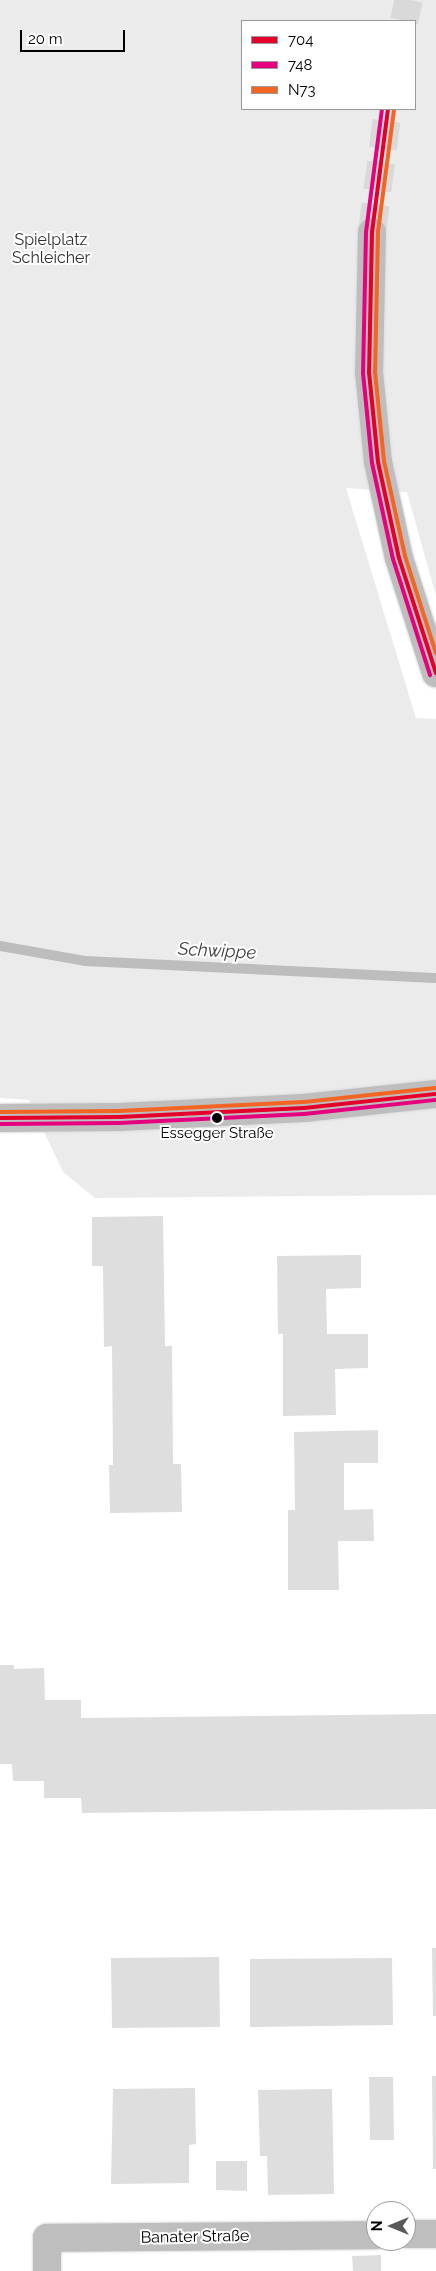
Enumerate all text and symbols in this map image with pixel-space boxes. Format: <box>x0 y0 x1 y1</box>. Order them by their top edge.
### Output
scale bar <box>22 20 128 52</box>
legend <box>241 20 416 110</box>
text: 20 m <box>28 30 63 48</box>
text: 704 <box>288 31 313 49</box>
text: 748 <box>288 56 312 74</box>
text: N73 <box>288 81 316 99</box>
park label: Spielplatz Schleicher <box>12 230 90 268</box>
water label: Schwippe <box>177 938 257 964</box>
marker: Essegger Straße <box>212 1113 222 1123</box>
place label: Essegger Straße <box>160 1125 274 1143</box>
north arrow <box>366 2201 416 2251</box>
text: N <box>369 2221 385 2231</box>
street label: Banater Straße <box>140 2226 250 2248</box>

